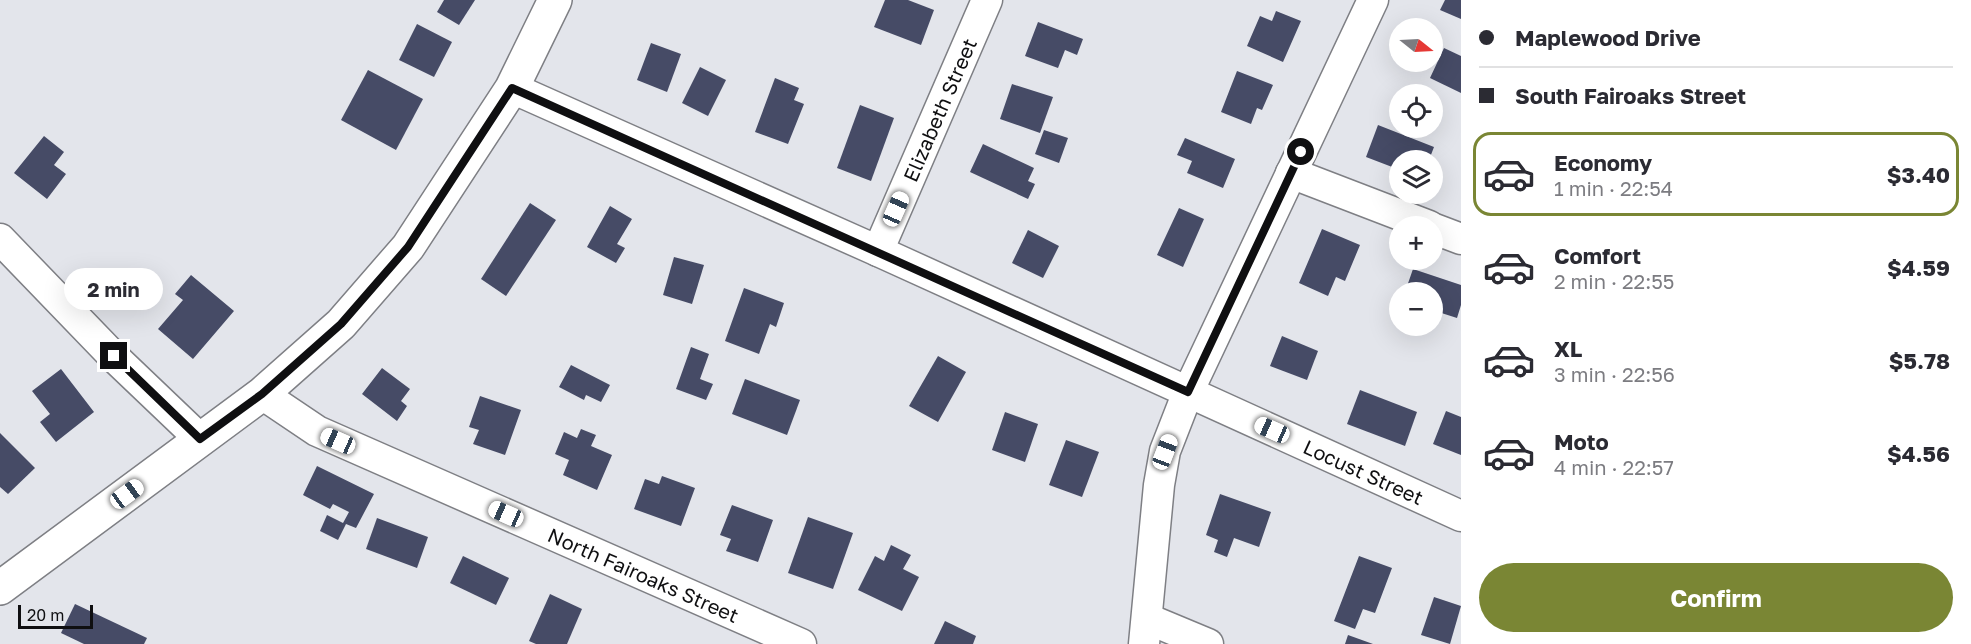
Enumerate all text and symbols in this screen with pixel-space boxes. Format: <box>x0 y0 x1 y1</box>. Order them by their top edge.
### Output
north arrow <box>1389 18 1443 72</box>
map controls <box>1389 18 1443 336</box>
text: Maplewood Drive <box>1515 24 1701 51</box>
street label: Elizabeth Street <box>898 34 981 185</box>
text: South Fairoaks Street <box>1515 82 1746 109</box>
button: locate <box>1389 84 1443 138</box>
route start <box>1287 138 1314 165</box>
icon: car <box>1482 147 1536 201</box>
text: Economy <box>1554 149 1652 176</box>
button: layers <box>1389 150 1443 204</box>
text: $3.40 <box>1887 161 1950 188</box>
text: 1 min · 22:54 <box>1554 176 1673 200</box>
car <box>880 189 912 229</box>
button: + <box>1389 216 1443 270</box>
icon: car <box>1482 240 1536 294</box>
text: Comfort <box>1554 242 1641 269</box>
text: $4.59 <box>1887 254 1950 281</box>
callout: 2 min <box>64 269 164 311</box>
text: 2 min · 22:55 <box>1554 269 1674 293</box>
text: 2 min <box>87 277 140 301</box>
button: − <box>1389 282 1443 336</box>
icon: car <box>1482 333 1536 387</box>
text: XL <box>1554 335 1582 362</box>
route end <box>100 342 127 369</box>
text: $5.78 <box>1889 347 1950 374</box>
text: 3 min · 22:56 <box>1554 362 1675 386</box>
car <box>1252 414 1292 446</box>
car <box>318 425 358 457</box>
icon: car <box>1482 426 1536 480</box>
text: Moto <box>1554 428 1609 455</box>
car <box>1150 432 1180 472</box>
street label: Locust Street <box>1300 434 1427 509</box>
text: $4.56 <box>1887 440 1950 467</box>
text: 4 min · 22:57 <box>1554 455 1674 479</box>
car <box>107 476 147 512</box>
car <box>486 498 526 530</box>
street label: North Fairoaks Street <box>544 522 743 627</box>
button: Confirm <box>1479 563 1953 632</box>
scale bar <box>18 602 93 630</box>
text: 20 m <box>27 605 64 625</box>

